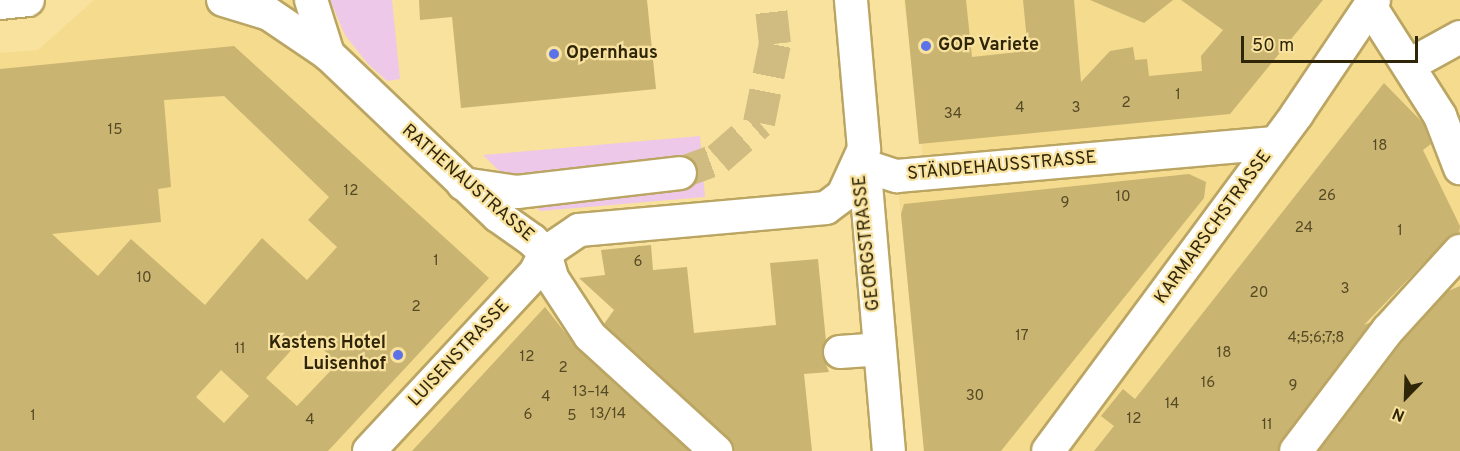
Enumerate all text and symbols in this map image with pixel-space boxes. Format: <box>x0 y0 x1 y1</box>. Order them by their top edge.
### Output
scale bar <box>1244 24 1421 62</box>
place label: GOP Variete <box>938 35 1040 57</box>
text: 50 m <box>1252 35 1294 58</box>
marker: GOP Variete <box>919 39 933 53</box>
place label: Opernhaus <box>566 43 658 65</box>
marker: Opernhaus <box>547 47 561 61</box>
house number: 1 <box>1175 87 1181 105</box>
house number: 2 <box>1121 95 1131 113</box>
house number: 4 <box>1015 100 1025 118</box>
house number: 3 <box>1071 100 1081 118</box>
house number: 34 <box>944 106 962 124</box>
street label: RATHENAUSTRASSE <box>396 121 538 247</box>
house number: 15 <box>108 122 122 140</box>
house number: 18 <box>1373 138 1387 156</box>
street label: KARMARSCHSTRASSE <box>1151 147 1277 309</box>
street label: STÄNDEHAUSSTRASSE <box>907 148 1097 186</box>
street label: GEORGSTRASSE <box>850 174 886 312</box>
house number: 12 <box>344 183 358 201</box>
house number: 26 <box>1318 188 1336 206</box>
house number: 10 <box>1115 189 1131 207</box>
house number: 9 <box>1061 195 1069 213</box>
house number: 24 <box>1295 220 1313 238</box>
house number: 1 <box>1397 223 1403 241</box>
house number: 1 <box>433 253 439 271</box>
house number: 6 <box>634 254 642 272</box>
house number: 10 <box>136 270 152 288</box>
house number: 3 <box>1340 281 1350 299</box>
house number: 20 <box>1250 285 1268 303</box>
street label: LUISENSTRASSE <box>405 296 515 412</box>
house number: 2 <box>411 299 421 317</box>
house number: 17 <box>1015 328 1029 346</box>
house number: 4;5;6;7;8 <box>1288 330 1344 348</box>
place label: Kastens Hotel Luisenhof <box>269 334 386 376</box>
house number: 11 <box>234 341 246 359</box>
house number: 18 <box>1217 345 1231 363</box>
marker: Kastens Hotel Luisenhof <box>391 348 405 362</box>
house number: 12 <box>520 349 534 367</box>
house number: 2 <box>558 360 568 378</box>
north arrow <box>1376 367 1436 427</box>
house number: 16 <box>1201 375 1215 393</box>
house number: 9 <box>1289 378 1297 396</box>
house number: 13–14 <box>573 384 609 402</box>
house number: 30 <box>966 388 984 406</box>
house number: 4 <box>541 389 551 407</box>
house number: 14 <box>1165 396 1179 414</box>
text: N <box>1390 402 1408 425</box>
house number: 13/14 <box>590 406 626 424</box>
house number: 6 <box>524 407 532 425</box>
house number: 1 <box>30 408 36 426</box>
house number: 5 <box>567 408 577 426</box>
house number: 12 <box>1127 411 1141 429</box>
house number: 4 <box>305 412 315 430</box>
house number: 11 <box>1261 417 1273 435</box>

